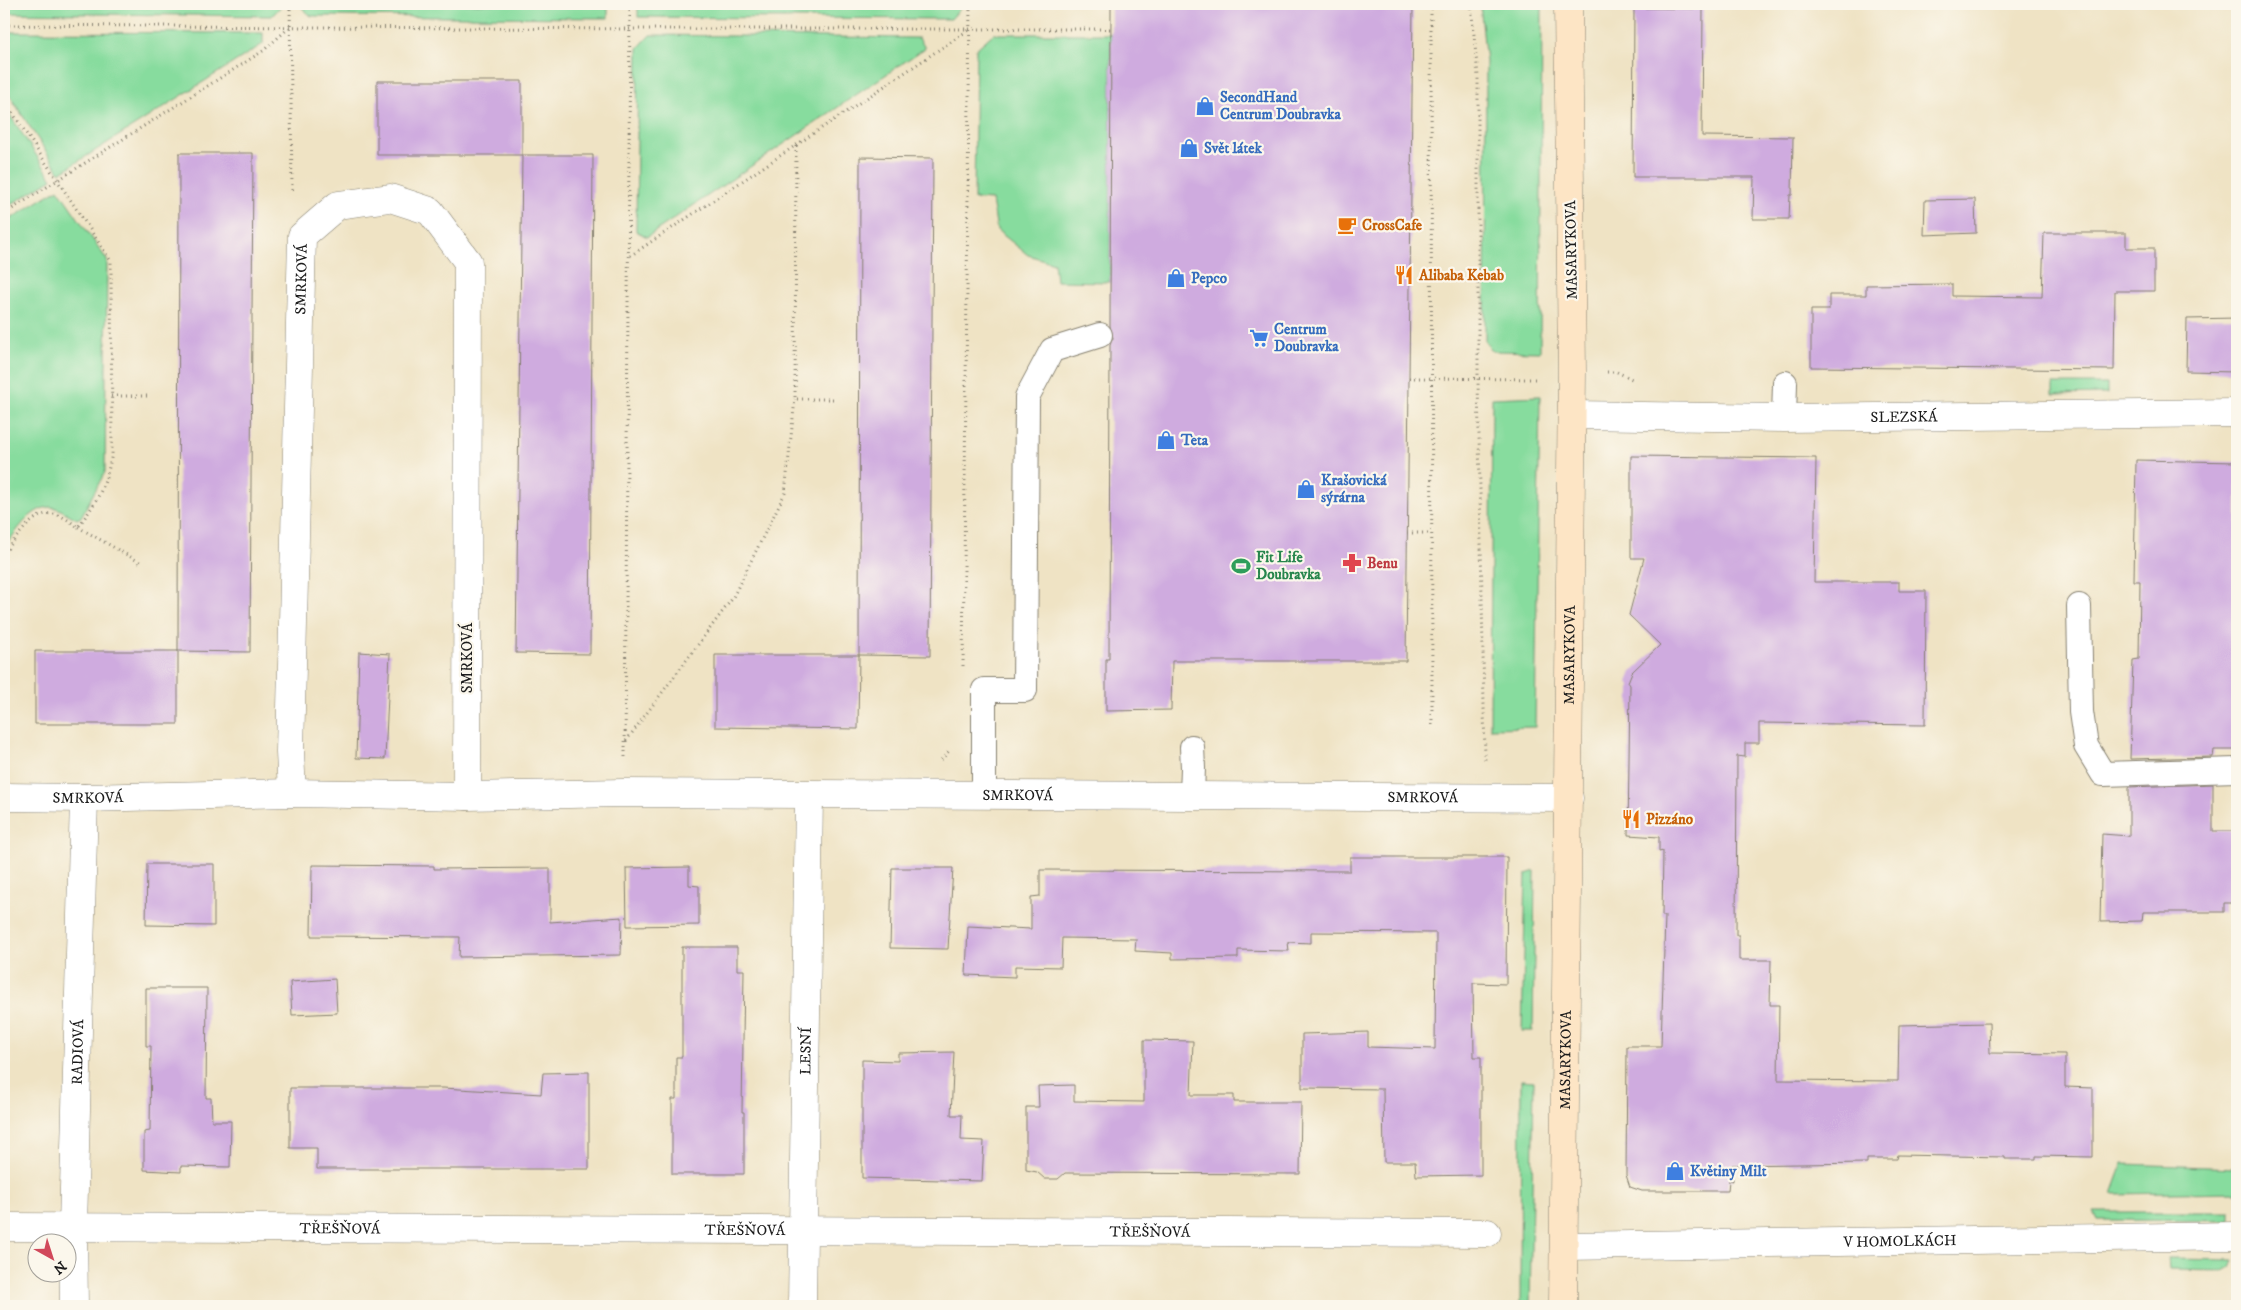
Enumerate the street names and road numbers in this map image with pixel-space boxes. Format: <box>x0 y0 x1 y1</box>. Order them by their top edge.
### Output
street label: MASARYKOVA <box>1561 200 1582 300</box>
street label: SMRKOVÁ <box>291 243 312 315</box>
street label: SLEZSKÁ <box>1870 406 1938 427</box>
street label: MASARYKOVA <box>1560 605 1580 705</box>
street label: SMRKOVÁ <box>457 622 477 693</box>
street label: SMRKOVÁ <box>982 785 1054 805</box>
street label: SMRKOVÁ <box>53 787 124 808</box>
street label: SMRKOVÁ <box>1387 787 1459 807</box>
street label: MASARYKOVA <box>1556 1010 1576 1110</box>
street label: RADIOVÁ <box>68 1019 88 1085</box>
street label: LESNÍ <box>796 1026 816 1075</box>
street label: TŘEŠŇOVÁ <box>299 1218 381 1239</box>
street label: TŘEŠŇOVÁ <box>704 1220 786 1240</box>
street label: TŘEŠŇOVÁ <box>1109 1222 1191 1242</box>
street label: V HOMOLKÁCH <box>1842 1230 1957 1252</box>

